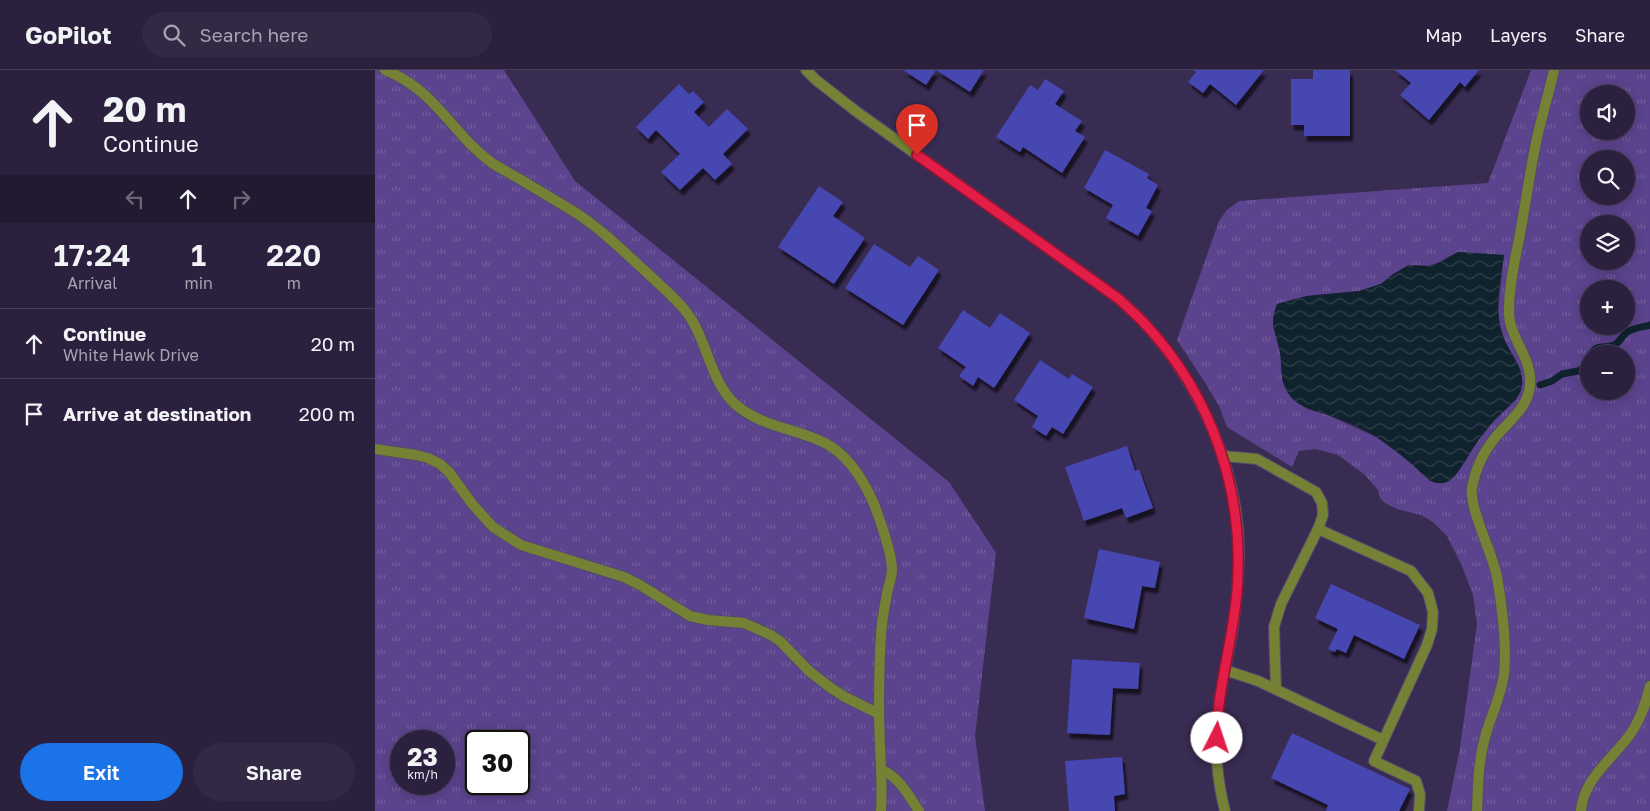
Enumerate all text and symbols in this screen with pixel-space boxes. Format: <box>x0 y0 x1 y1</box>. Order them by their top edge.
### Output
search box <box>142 12 492 57</box>
text: GoPilot <box>25 20 112 49</box>
icon: search <box>160 21 188 49</box>
text: Search here <box>200 23 308 46</box>
text: Map <box>1425 24 1462 46</box>
text: Layers <box>1490 24 1547 46</box>
text: Share <box>1575 24 1625 46</box>
map controls <box>1580 85 1635 400</box>
button: sound <box>1580 85 1635 140</box>
text: 20 m <box>103 88 186 130</box>
icon: ahead <box>20 90 85 155</box>
pin <box>896 104 938 155</box>
icon: arrive <box>903 111 931 139</box>
text: Continue <box>103 130 199 157</box>
button: search <box>1580 150 1635 205</box>
icon: left <box>121 185 149 213</box>
icon: ahead <box>174 185 202 213</box>
icon: right <box>227 185 255 213</box>
button: layers <box>1580 215 1635 270</box>
text: 17:24 <box>54 237 131 273</box>
text: 1 <box>191 237 206 273</box>
text: 220 <box>266 237 321 273</box>
text: Arrival <box>67 273 117 293</box>
text: min <box>185 273 213 293</box>
text: m <box>287 273 301 293</box>
button: + <box>1580 280 1635 335</box>
text: Continue <box>63 322 146 345</box>
icon: ahead <box>20 330 48 358</box>
text: 20 m <box>311 332 355 355</box>
text: White Hawk Drive <box>63 345 199 365</box>
button: − <box>1580 345 1635 400</box>
icon: arrive <box>20 400 48 428</box>
text: Arrive at destination <box>63 402 251 425</box>
text: 200 m <box>299 402 355 425</box>
position arrow <box>1190 711 1242 763</box>
speed limit sign: 30 <box>465 730 530 795</box>
text: 23 <box>407 741 438 772</box>
button: Exit <box>20 743 183 801</box>
button: Share <box>193 743 355 801</box>
text: km/h <box>407 767 438 782</box>

